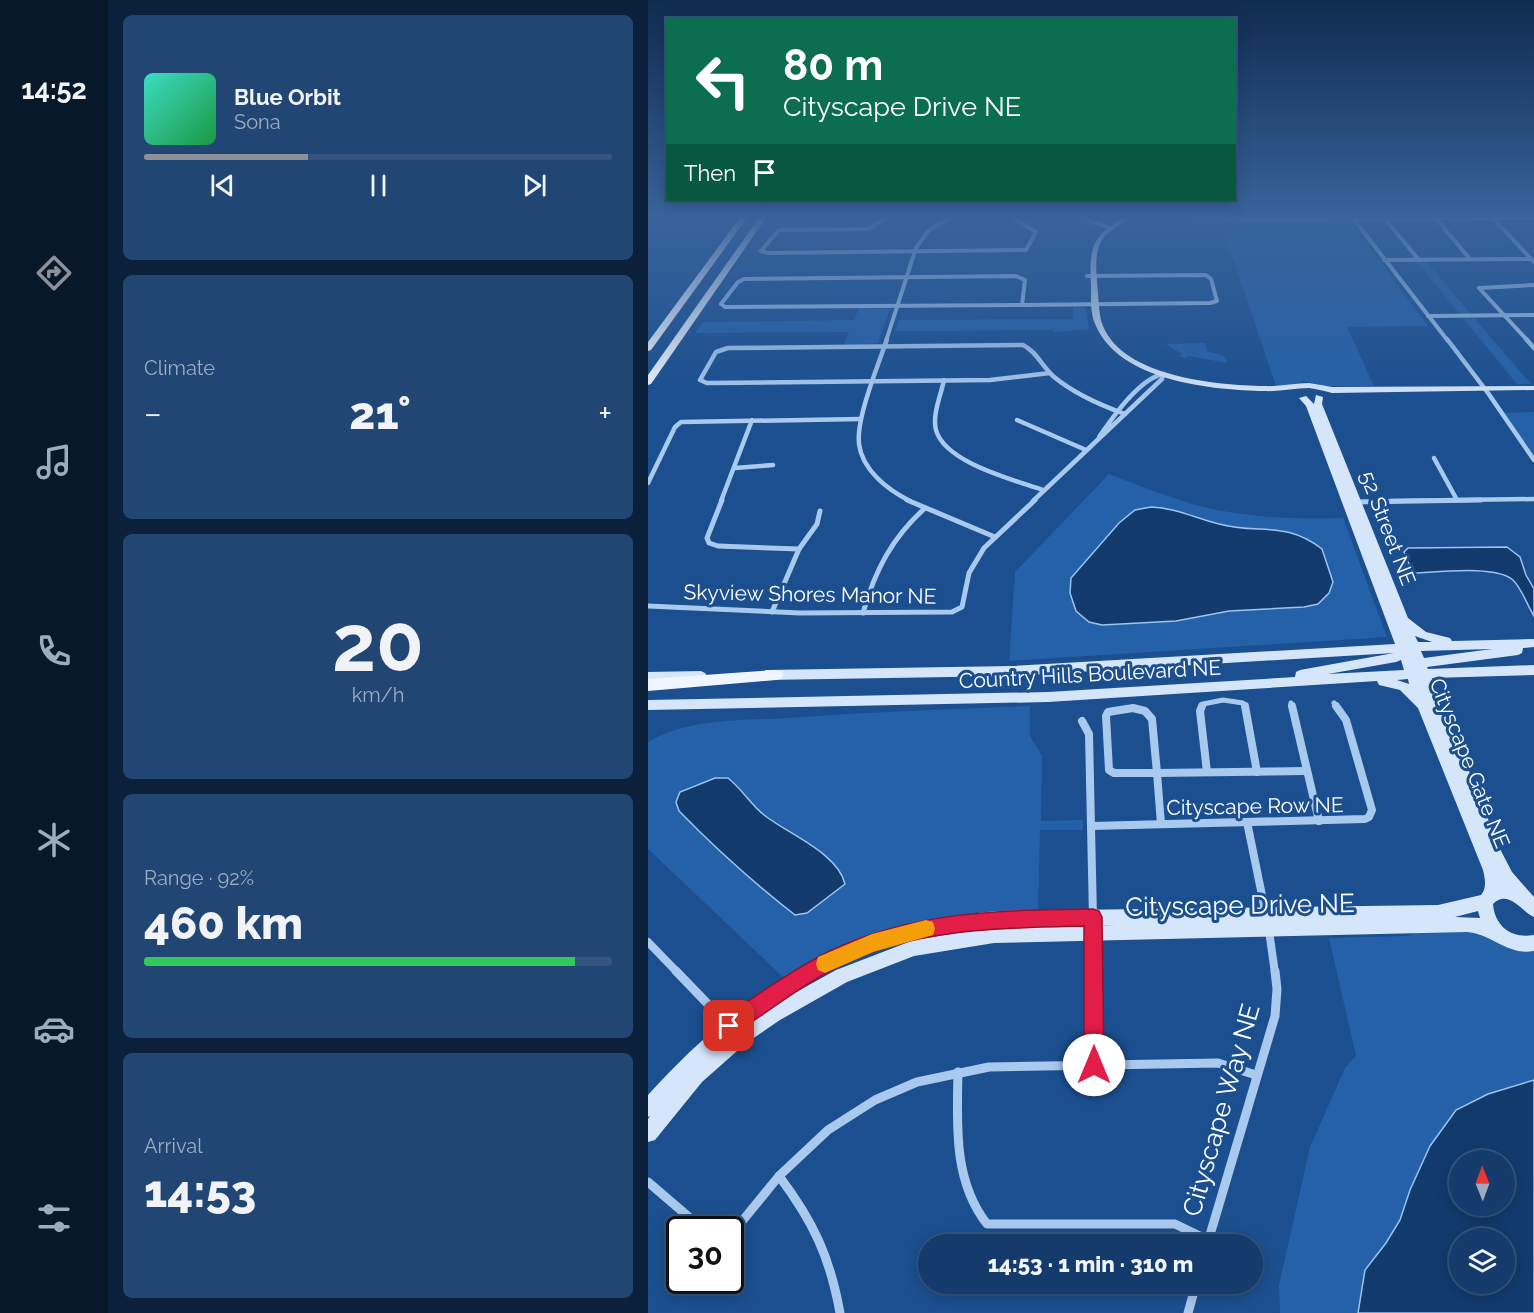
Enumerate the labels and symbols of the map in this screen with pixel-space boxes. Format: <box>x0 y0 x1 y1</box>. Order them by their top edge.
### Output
street label: 52 Street NE <box>1355 467 1421 589</box>
street label: Skyview Shores Manor NE <box>683 579 937 609</box>
street label: Country Hills Boulevard NE <box>958 655 1222 693</box>
street label: Cityscape Gate NE <box>1425 674 1515 852</box>
street label: Cityscape Row NE <box>1166 792 1344 820</box>
street label: Cityscape Drive NE <box>1125 888 1355 922</box>
pin <box>703 1000 754 1051</box>
street label: Cityscape Way NE <box>1176 1000 1266 1220</box>
position arrow <box>1062 1033 1126 1097</box>
north arrow <box>1449 1150 1515 1216</box>
speed limit sign: 30 <box>666 1216 744 1294</box>

